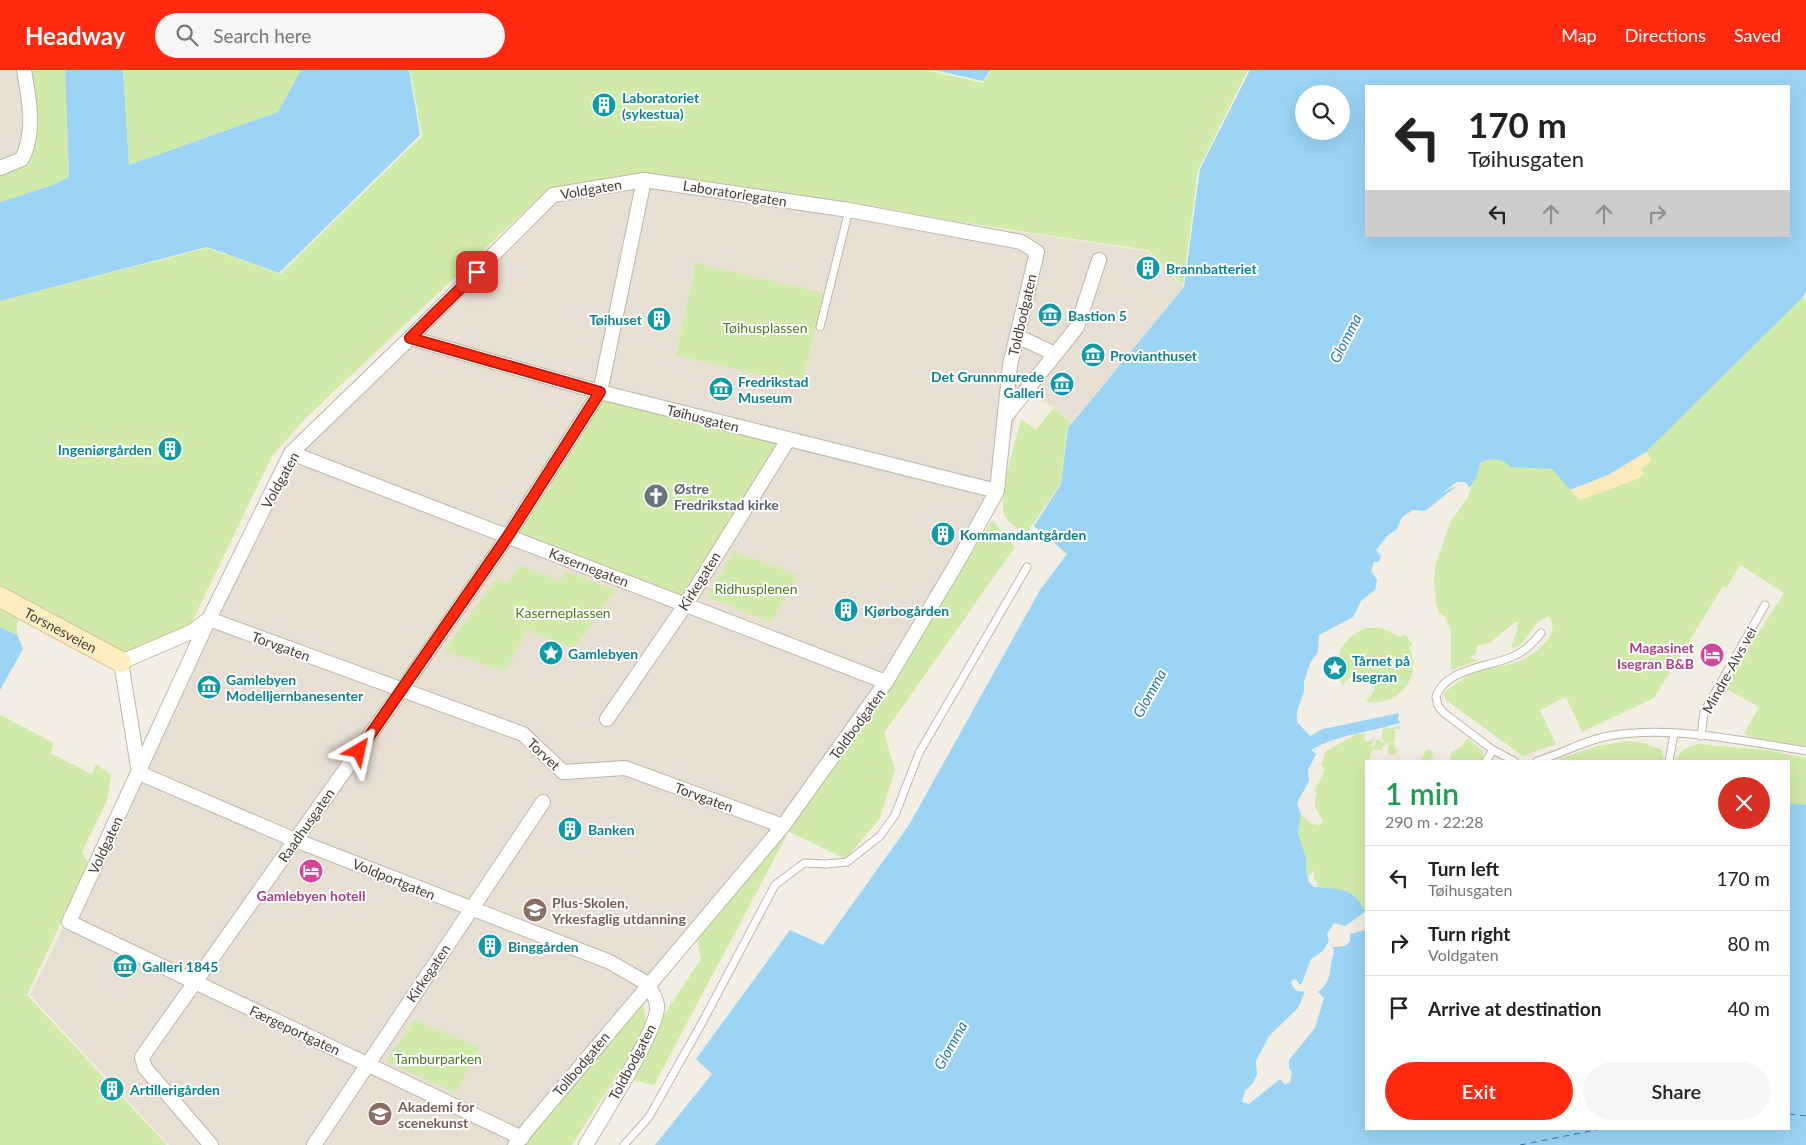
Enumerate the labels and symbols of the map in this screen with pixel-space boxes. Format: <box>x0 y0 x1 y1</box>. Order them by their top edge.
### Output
place label: Laboratoriet (sykestua) <box>622 89 700 122</box>
building icon: Laboratoriet (sykestua) <box>591 92 617 118</box>
street label: Voldgaten <box>559 175 623 203</box>
street label: Laboratoriegaten <box>682 176 788 210</box>
pin <box>456 251 498 293</box>
building icon: Brannbatteriet <box>1135 255 1161 281</box>
place label: Brannbatteriet <box>1166 260 1258 277</box>
street label: Toldbodgaten <box>1004 272 1040 358</box>
museum icon: Bastion 5 <box>1037 302 1063 328</box>
building icon: Tøihuset <box>646 306 672 332</box>
place label: Bastion 5 <box>1068 307 1127 324</box>
water label: Glomma <box>1325 310 1365 365</box>
place label: Tøihuset <box>589 311 643 328</box>
park label: Tøihusplassen <box>723 319 807 336</box>
museum icon: Provianthuset <box>1080 342 1106 368</box>
place label: Provianthuset <box>1110 347 1198 364</box>
place label: Det Grunnmurede Galleri <box>931 368 1045 401</box>
museum icon: Det Grunnmurede Galleri <box>1049 371 1075 397</box>
place label: Fredrikstad Museum <box>738 373 809 406</box>
museum icon: Fredrikstad Museum <box>708 376 734 402</box>
street label: Tøihusgaten <box>665 401 741 435</box>
building icon: Ingeniørgården <box>157 436 183 462</box>
place label: Ingeniørgården <box>58 441 152 458</box>
street label: Voldgaten <box>258 449 302 511</box>
place label: Østre Fredrikstad kirke <box>674 480 779 513</box>
church icon: Østre Fredrikstad kirke <box>643 483 669 509</box>
building icon: Kommandantgården <box>930 521 956 547</box>
place label: Kommandantgården <box>960 526 1087 543</box>
street label: Kasernegaten <box>547 544 631 590</box>
street label: Kirkegaten <box>674 548 724 614</box>
park label: Ridhusplenen <box>714 580 798 597</box>
building icon: Kjørbogården <box>833 597 859 623</box>
place label: Kjørbogården <box>864 602 949 619</box>
street label: Torsnesveien <box>22 603 100 656</box>
park label: Kaserneplassen <box>515 604 611 621</box>
street label: Mindre-Alvs vei <box>1698 624 1760 716</box>
street label: Torvgaten <box>249 628 313 664</box>
place label: Magasinet Isegran B&B <box>1617 639 1695 672</box>
place icon: Gamlebyen <box>538 640 564 666</box>
hotel icon: Magasinet Isegran B&B <box>1699 642 1725 668</box>
place label: Gamlebyen <box>568 645 638 662</box>
place label: Tårnet på Isegran <box>1352 652 1410 685</box>
place icon: Tårnet på Isegran <box>1322 655 1348 681</box>
water label: Glomma <box>1128 665 1170 720</box>
place label: Gamlebyen Modelljernbanesenter <box>226 671 364 704</box>
museum icon: Gamlebyen Modelljernbanesenter <box>196 674 222 700</box>
street label: Toldbodgaten <box>826 685 888 763</box>
position arrow <box>332 724 384 776</box>
street label: Torvet <box>524 734 564 774</box>
street label: Torvgaten <box>672 779 736 815</box>
street label: Raadhusgaten <box>274 785 338 865</box>
street label: Voldgaten <box>84 813 126 877</box>
building icon: Banken <box>557 816 583 842</box>
place label: Banken <box>588 821 635 838</box>
street label: Voldportgaten <box>350 855 438 903</box>
hotel icon: Gamlebyen hotell <box>298 858 324 884</box>
place label: Gamlebyen hotell <box>257 887 366 904</box>
place label: Plus-Skolen, Yrkesfaglig utdanning <box>551 894 687 927</box>
school or university icon: Plus-Skolen, Yrkesfaglig utdanning <box>522 897 548 923</box>
building icon: Binggården <box>477 933 503 959</box>
place label: Binggården <box>508 938 579 955</box>
street label: Kirkegaten <box>402 941 454 1005</box>
museum icon: Galleri 1845 <box>112 953 138 979</box>
place label: Galleri 1845 <box>142 958 218 975</box>
street label: Færgeportgaten <box>247 1002 343 1058</box>
water label: Glomma <box>929 1017 971 1072</box>
street label: Toldbodgaten <box>605 1021 659 1103</box>
street label: Tollbodgaten <box>549 1028 613 1100</box>
park label: Tamburparken <box>394 1050 482 1067</box>
building icon: Artillerigården <box>99 1076 125 1102</box>
place label: Artillerigården <box>129 1081 220 1098</box>
place label: Akademi for scenekunst <box>397 1098 475 1131</box>
school or university icon: Akademi for scenekunst <box>367 1101 393 1127</box>

